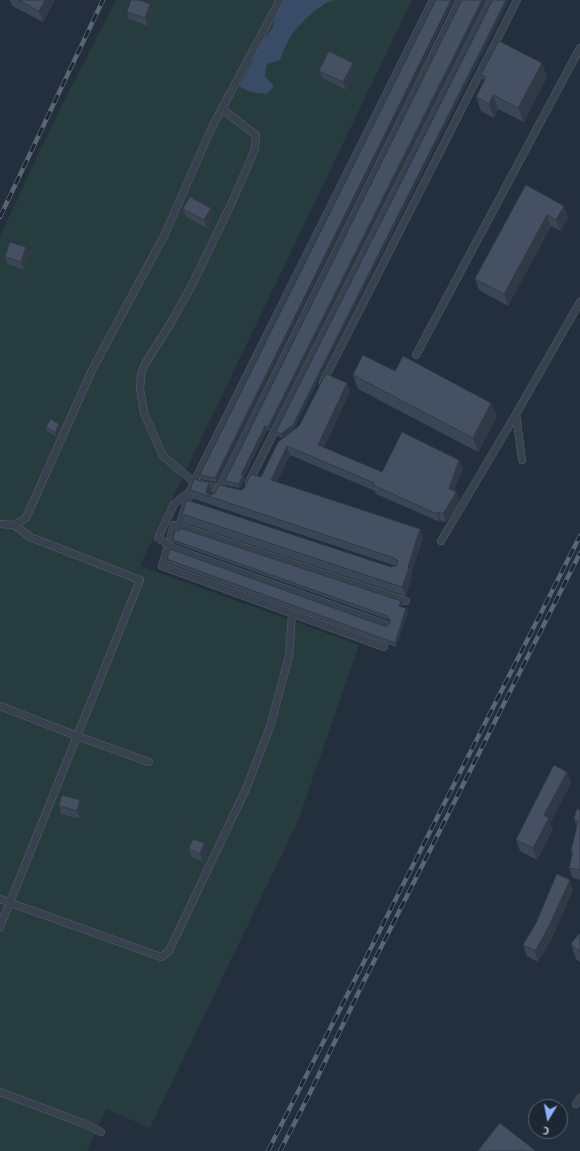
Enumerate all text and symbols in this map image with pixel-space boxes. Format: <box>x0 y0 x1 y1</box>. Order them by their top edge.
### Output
north arrow <box>528 1099 568 1139</box>
text: С <box>542 1123 550 1137</box>

